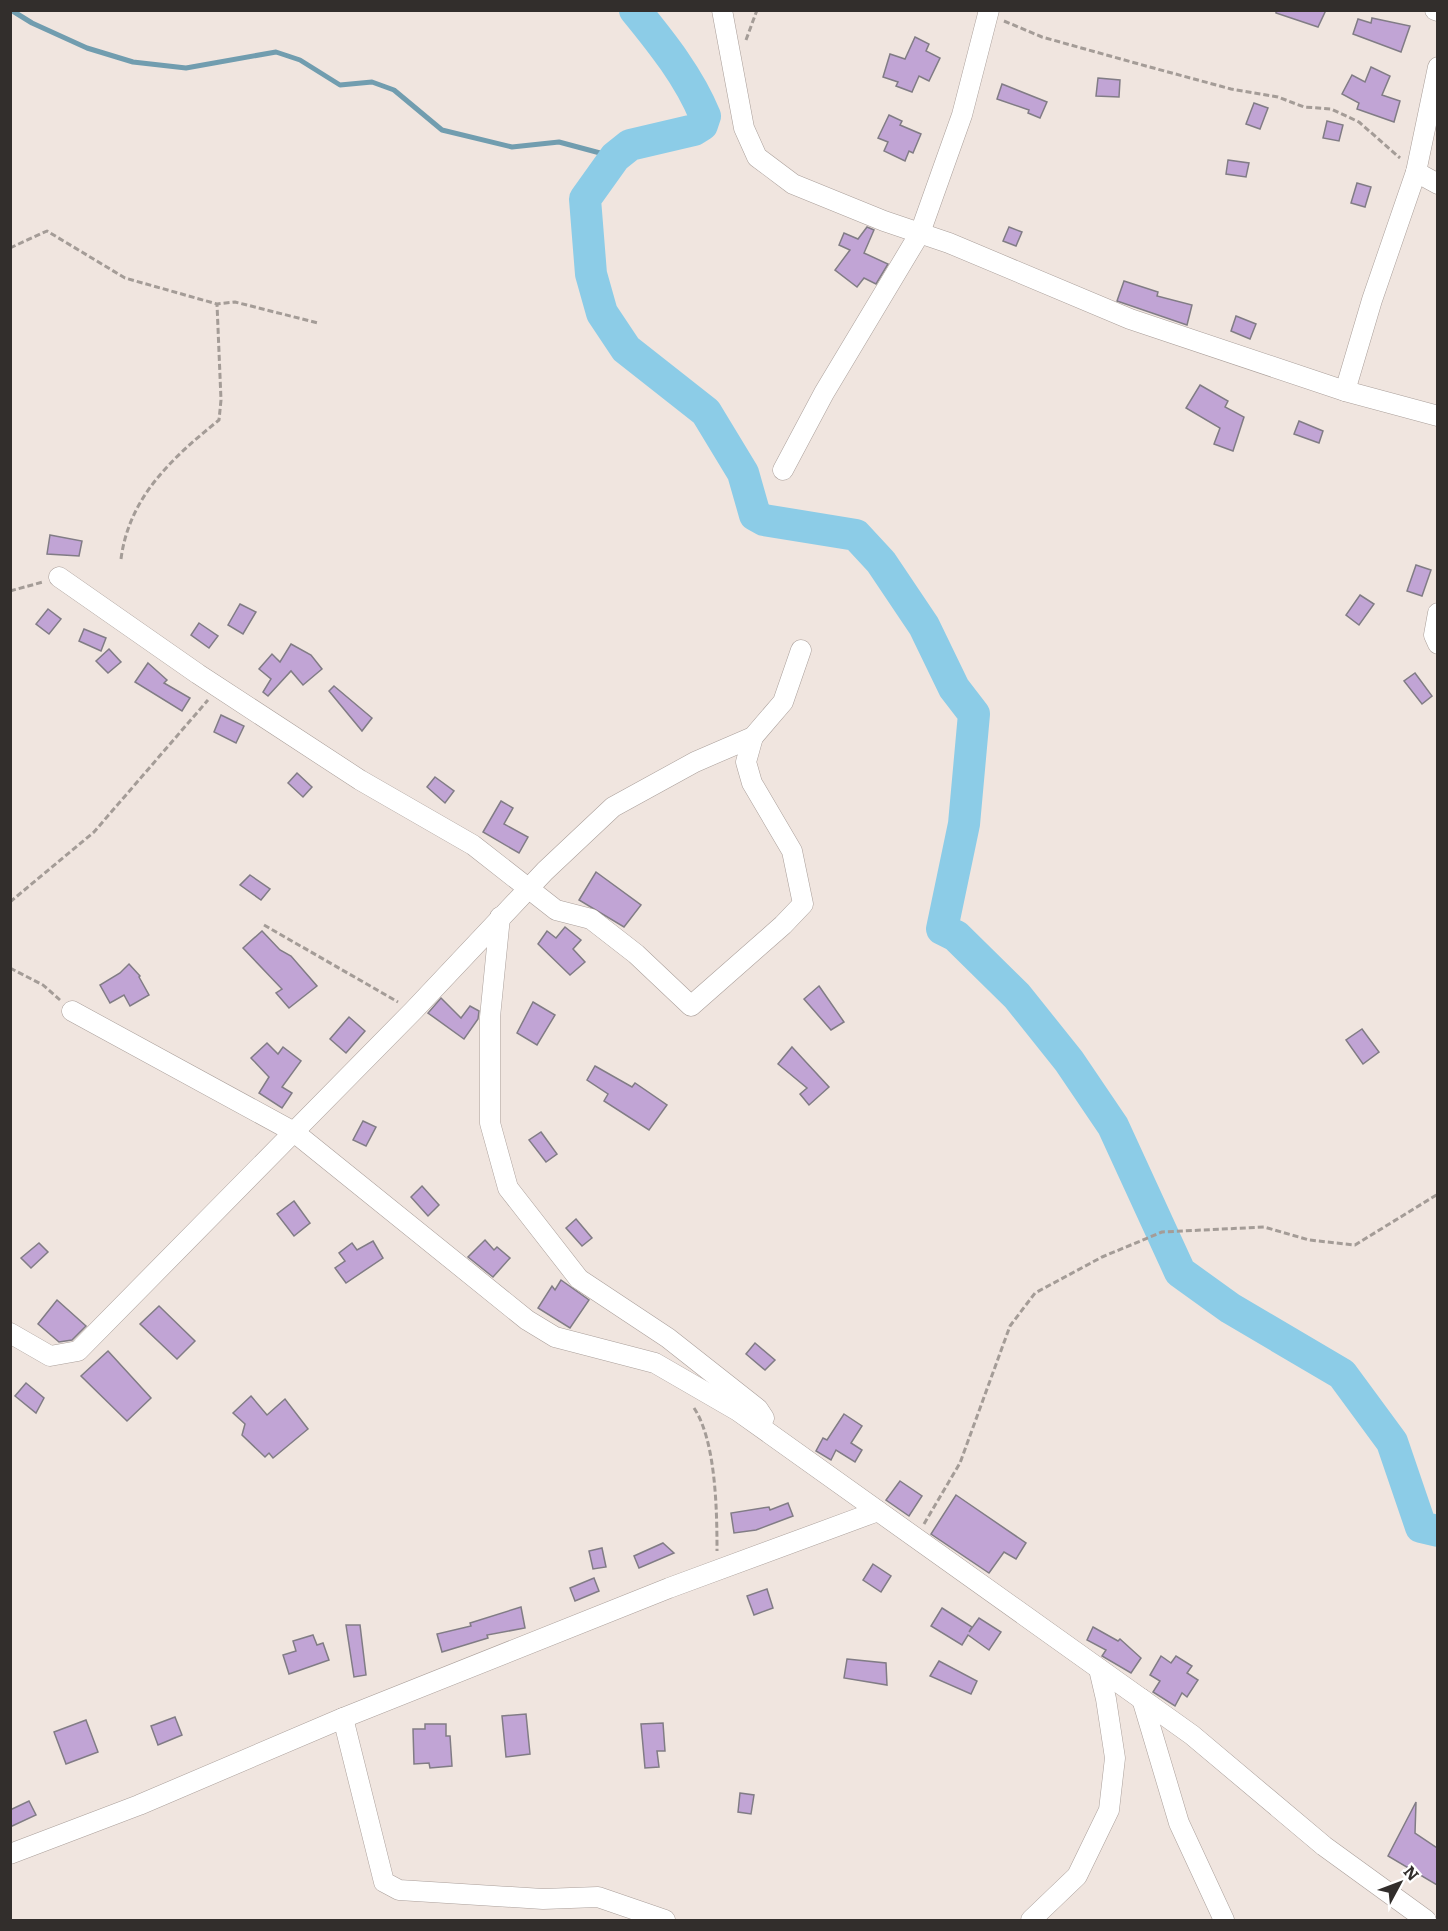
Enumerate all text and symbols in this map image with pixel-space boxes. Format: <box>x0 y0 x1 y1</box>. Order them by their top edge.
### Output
north arrow <box>1370 1853 1430 1913</box>
text: N <box>1399 1860 1426 1885</box>

